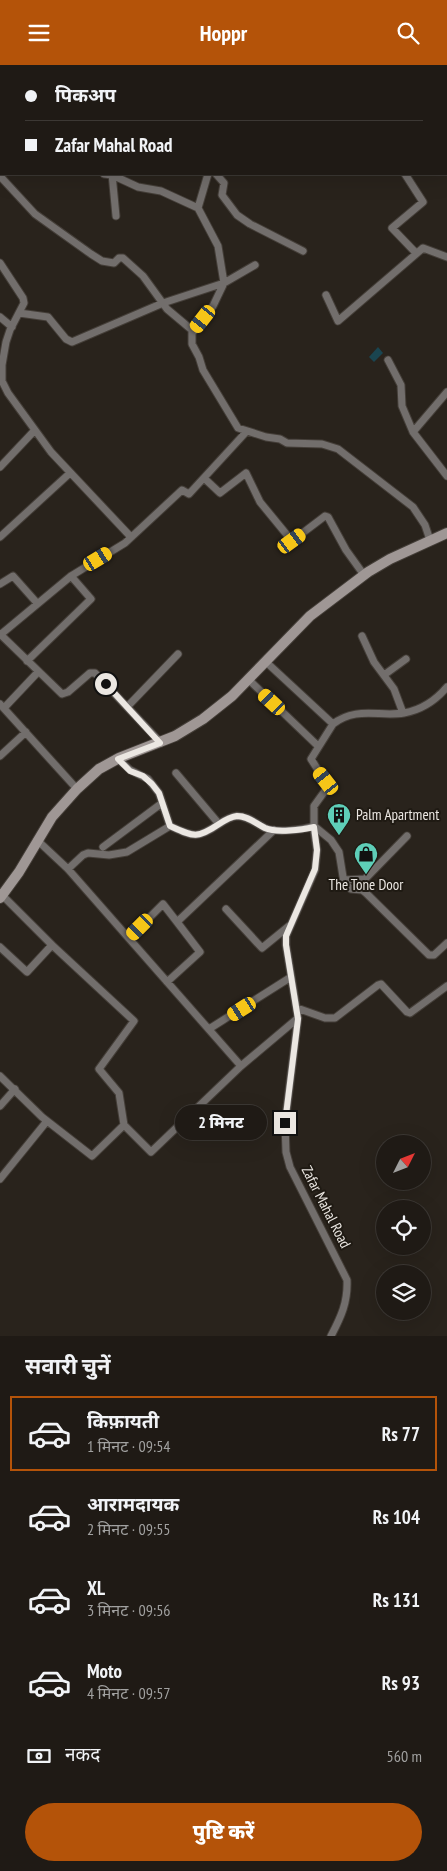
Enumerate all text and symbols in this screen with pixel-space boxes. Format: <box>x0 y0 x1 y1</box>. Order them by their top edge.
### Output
icon: menu <box>25 19 53 47</box>
text: Hoppr <box>200 19 247 47</box>
icon: search <box>394 19 422 47</box>
text: पिकअप <box>55 83 116 107</box>
text: Zafar Mahal Road <box>55 133 172 157</box>
car <box>187 303 218 335</box>
car <box>275 526 308 556</box>
car <box>81 545 114 573</box>
route start <box>95 673 117 695</box>
car <box>255 686 288 718</box>
car <box>310 765 341 797</box>
building icon: Palm Apartment <box>326 802 352 836</box>
place label: Palm Apartment <box>356 805 439 824</box>
shop icon: The Tone Door <box>353 841 379 875</box>
place label: The Tone Door <box>329 875 404 894</box>
car <box>124 911 155 943</box>
car <box>225 995 258 1023</box>
callout: 2 मिनट <box>175 1105 268 1141</box>
text: 2 मिनट <box>198 1112 244 1132</box>
route end <box>274 1112 296 1134</box>
north arrow <box>376 1135 431 1190</box>
map controls <box>376 1135 431 1320</box>
street label: Zafar Mahal Road <box>298 1162 355 1251</box>
button: locate <box>376 1200 431 1255</box>
button: layers <box>376 1265 431 1320</box>
text: सवारी चुनें <box>25 1352 110 1380</box>
text: किफ़ायती <box>87 1409 159 1433</box>
icon: car <box>27 1411 72 1456</box>
text: Rs 77 <box>382 1422 420 1446</box>
text: 1 मिनट · 09:54 <box>87 1436 171 1456</box>
text: आरामदायक <box>87 1492 179 1516</box>
icon: car <box>27 1494 72 1539</box>
text: Rs 104 <box>373 1505 420 1529</box>
text: 2 मिनट · 09:55 <box>87 1519 171 1539</box>
text: XL <box>87 1576 105 1600</box>
icon: car <box>27 1577 72 1622</box>
text: Rs 131 <box>373 1588 420 1612</box>
text: 3 मिनट · 09:56 <box>87 1600 171 1620</box>
text: Moto <box>87 1659 122 1683</box>
icon: car <box>27 1660 72 1705</box>
text: Rs 93 <box>382 1671 420 1695</box>
text: 4 मिनट · 09:57 <box>87 1683 171 1703</box>
icon: cash <box>25 1742 53 1770</box>
text: नकद <box>65 1742 100 1766</box>
text: 560 m <box>387 1746 422 1766</box>
button: पुष्टि करें <box>25 1803 422 1861</box>

